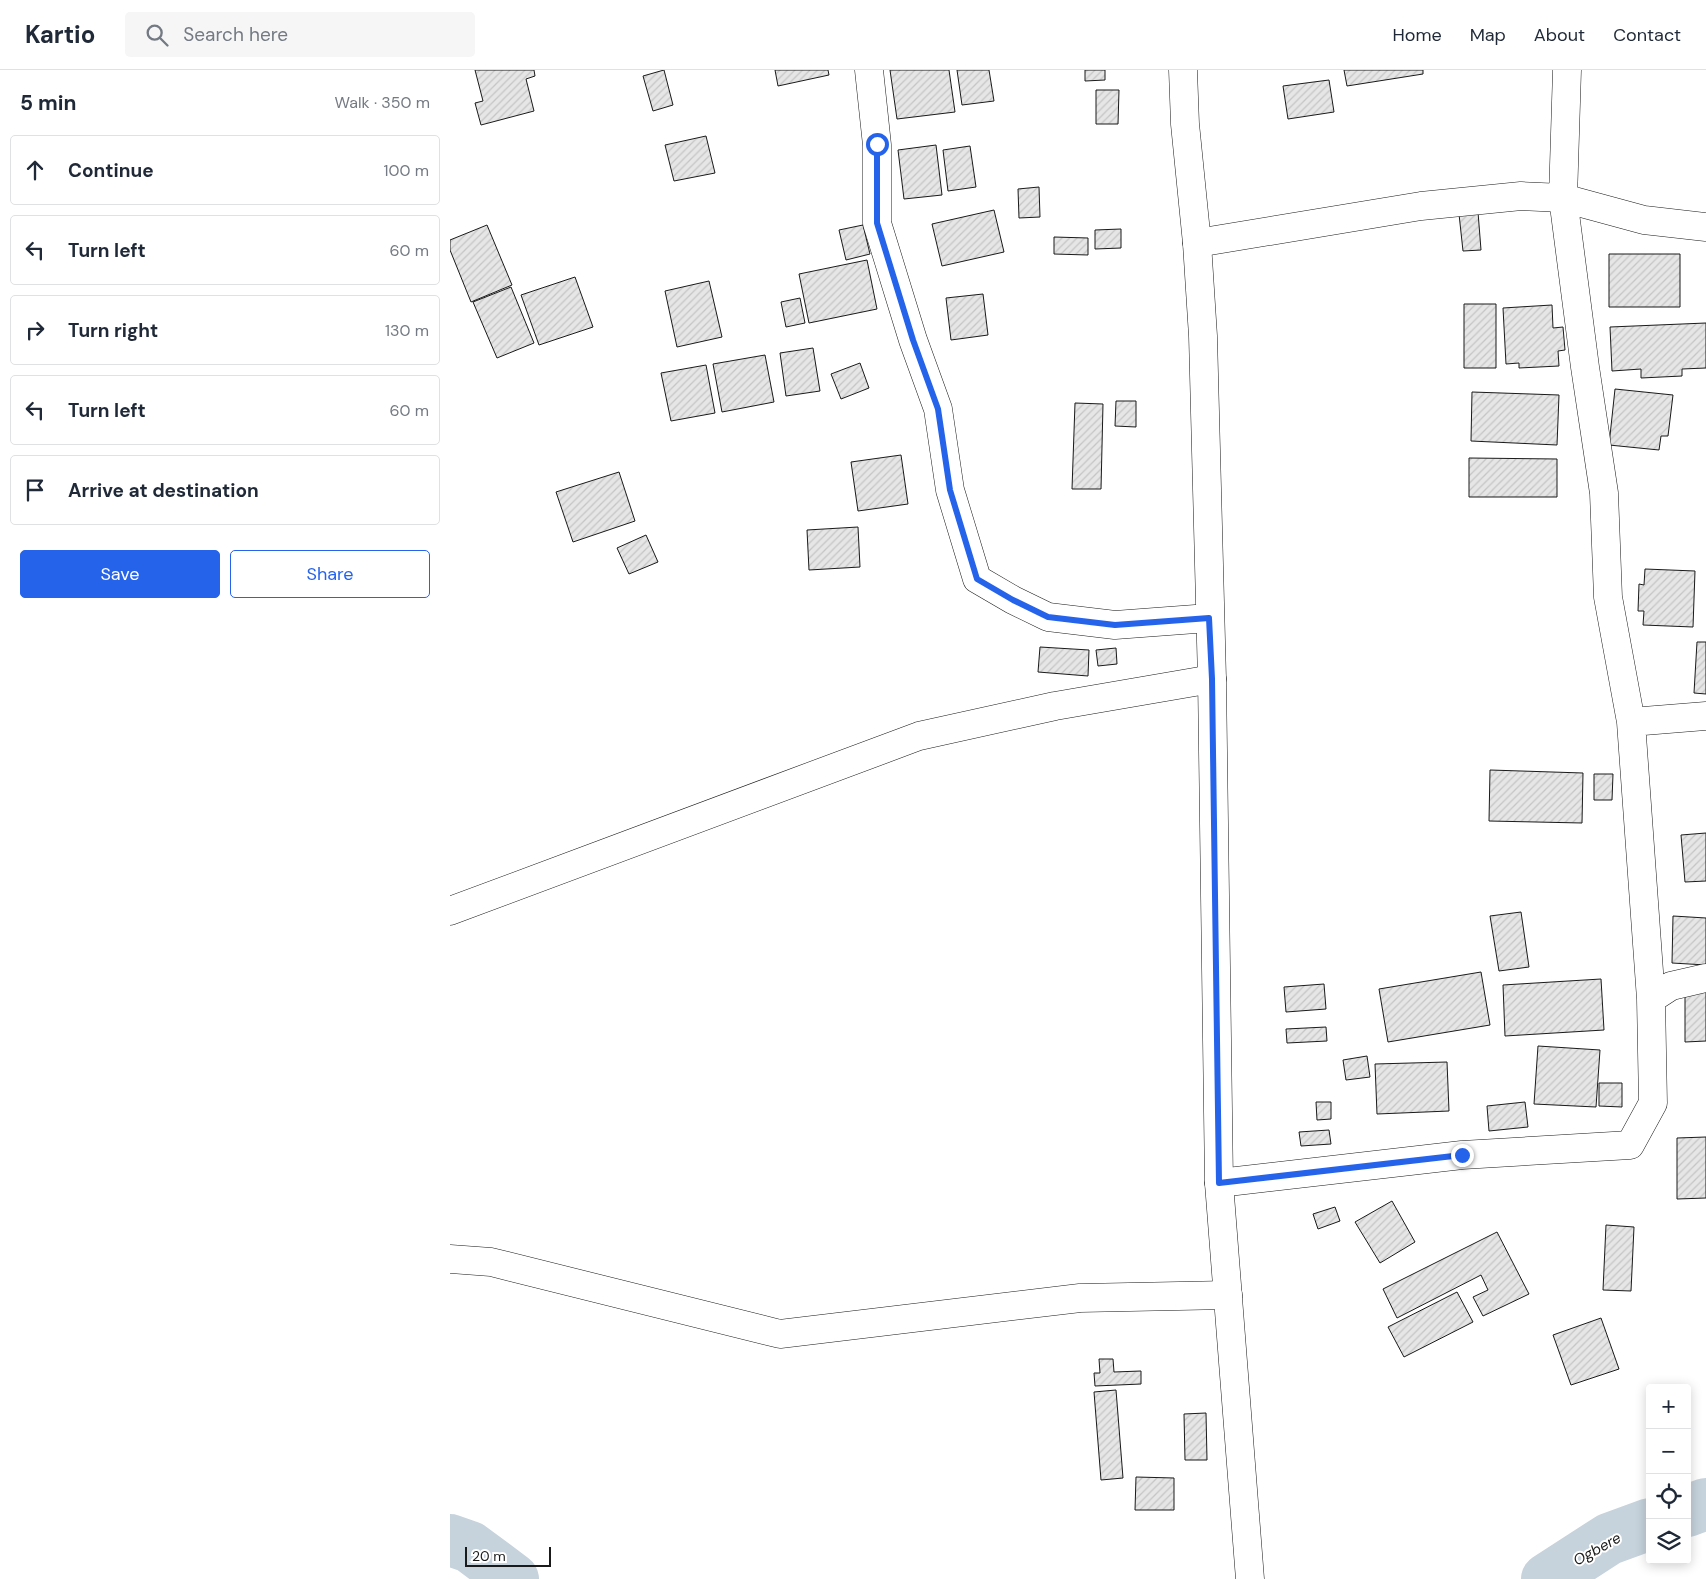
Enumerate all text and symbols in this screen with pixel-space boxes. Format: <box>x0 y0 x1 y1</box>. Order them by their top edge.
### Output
search box <box>125 12 475 57</box>
text: Kartio <box>25 19 95 50</box>
icon: search <box>143 21 171 49</box>
text: Search here <box>183 22 288 47</box>
text: Home <box>1392 23 1442 47</box>
text: Map <box>1470 23 1506 47</box>
text: About <box>1534 23 1585 47</box>
text: Contact <box>1613 23 1681 47</box>
text: 5 min <box>20 89 76 117</box>
text: Walk · 350 m <box>335 92 430 113</box>
route start <box>866 133 889 156</box>
icon: ahead <box>21 156 49 184</box>
text: Continue <box>68 158 154 183</box>
text: 100 m <box>384 160 429 181</box>
icon: left <box>21 236 49 264</box>
text: Turn left <box>68 238 146 263</box>
text: 60 m <box>389 240 429 261</box>
icon: right <box>21 316 49 344</box>
text: Turn right <box>68 318 158 343</box>
text: 130 m <box>385 320 429 341</box>
icon: left <box>21 396 49 424</box>
text: Turn left <box>68 398 146 423</box>
text: 60 m <box>389 400 429 421</box>
icon: arrive <box>21 476 49 504</box>
text: Arrive at destination <box>68 478 259 503</box>
button: Save <box>20 550 220 598</box>
button: Share <box>230 550 430 598</box>
route end <box>1451 1144 1474 1167</box>
map controls <box>1646 1384 1691 1564</box>
button: + <box>1646 1384 1691 1429</box>
button: − <box>1646 1429 1691 1474</box>
button: locate <box>1646 1474 1691 1519</box>
button: layers <box>1646 1519 1691 1564</box>
water label: Ogbere <box>1570 1527 1625 1570</box>
scale bar <box>465 1544 551 1567</box>
text: 20 m <box>472 1547 506 1565</box>

